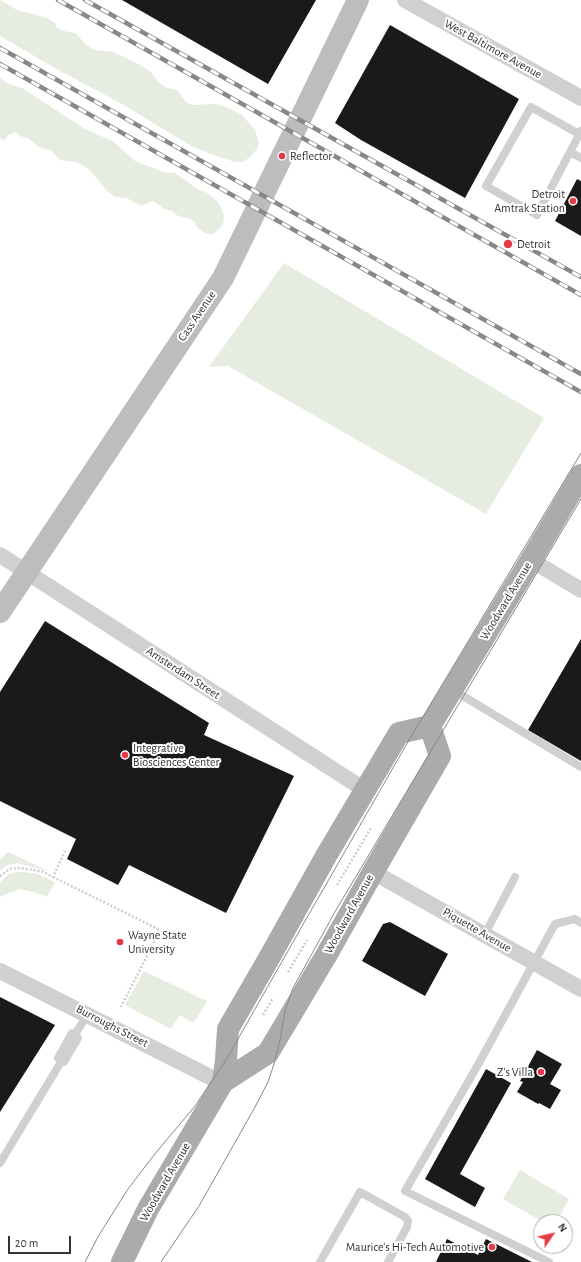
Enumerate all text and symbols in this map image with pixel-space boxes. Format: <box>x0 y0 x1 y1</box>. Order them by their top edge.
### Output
street label: West Baltimore Avenue <box>442 16 544 82</box>
place label: Reflector <box>290 149 332 163</box>
marker: Reflector <box>277 151 287 161</box>
place label: Detroit Amtrak Station <box>494 187 565 215</box>
marker: Detroit Amtrak Station <box>568 196 578 206</box>
place label: Detroit <box>517 237 551 251</box>
marker: Detroit <box>502 238 514 250</box>
street label: Cass Avenue <box>175 288 219 344</box>
street label: Woodward Avenue <box>477 559 535 643</box>
street label: Amsterdam Street <box>143 644 223 702</box>
place label: Integrative Biosciences Center <box>133 741 219 769</box>
marker: Integrative Biosciences Center <box>120 750 130 760</box>
street label: Woodward Avenue <box>321 872 377 956</box>
street label: Piquette Avenue <box>440 905 514 955</box>
place label: Wayne State University <box>128 928 187 956</box>
marker: Wayne State University <box>115 937 125 947</box>
street label: Burroughs Street <box>74 1002 150 1050</box>
place label: Z's Villa <box>497 1065 533 1079</box>
marker: Z's Villa <box>536 1067 546 1077</box>
street label: Woodward Avenue <box>137 1140 193 1224</box>
north arrow <box>533 1214 573 1254</box>
text: N <box>556 1221 569 1234</box>
scale bar <box>10 1228 73 1254</box>
text: 20 m <box>15 1237 38 1249</box>
place label: Maurice's Hi-Tech Automotive <box>346 1240 484 1254</box>
marker: Maurice's Hi-Tech Automotive <box>487 1242 497 1252</box>

